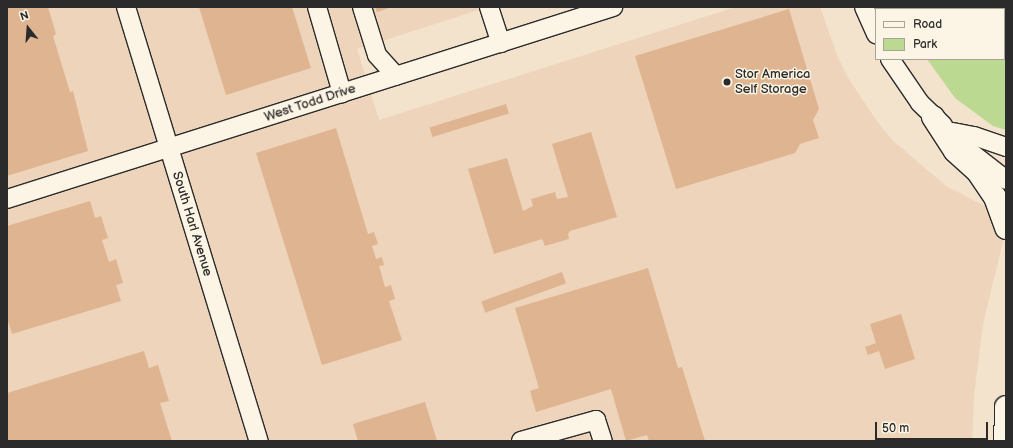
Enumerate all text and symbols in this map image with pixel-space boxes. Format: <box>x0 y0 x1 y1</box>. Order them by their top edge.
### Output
north arrow <box>8 8 48 48</box>
legend <box>875 8 1005 60</box>
text: N <box>18 9 30 23</box>
text: Road <box>913 17 942 32</box>
text: Park <box>913 37 937 52</box>
place label: Stor America Self Storage <box>735 67 810 98</box>
marker: Stor America Self Storage <box>722 77 732 87</box>
street label: West Todd Drive <box>262 81 358 125</box>
street label: South Harl Avenue <box>169 170 215 278</box>
scale bar <box>877 414 990 440</box>
text: 50 m <box>882 421 909 436</box>

